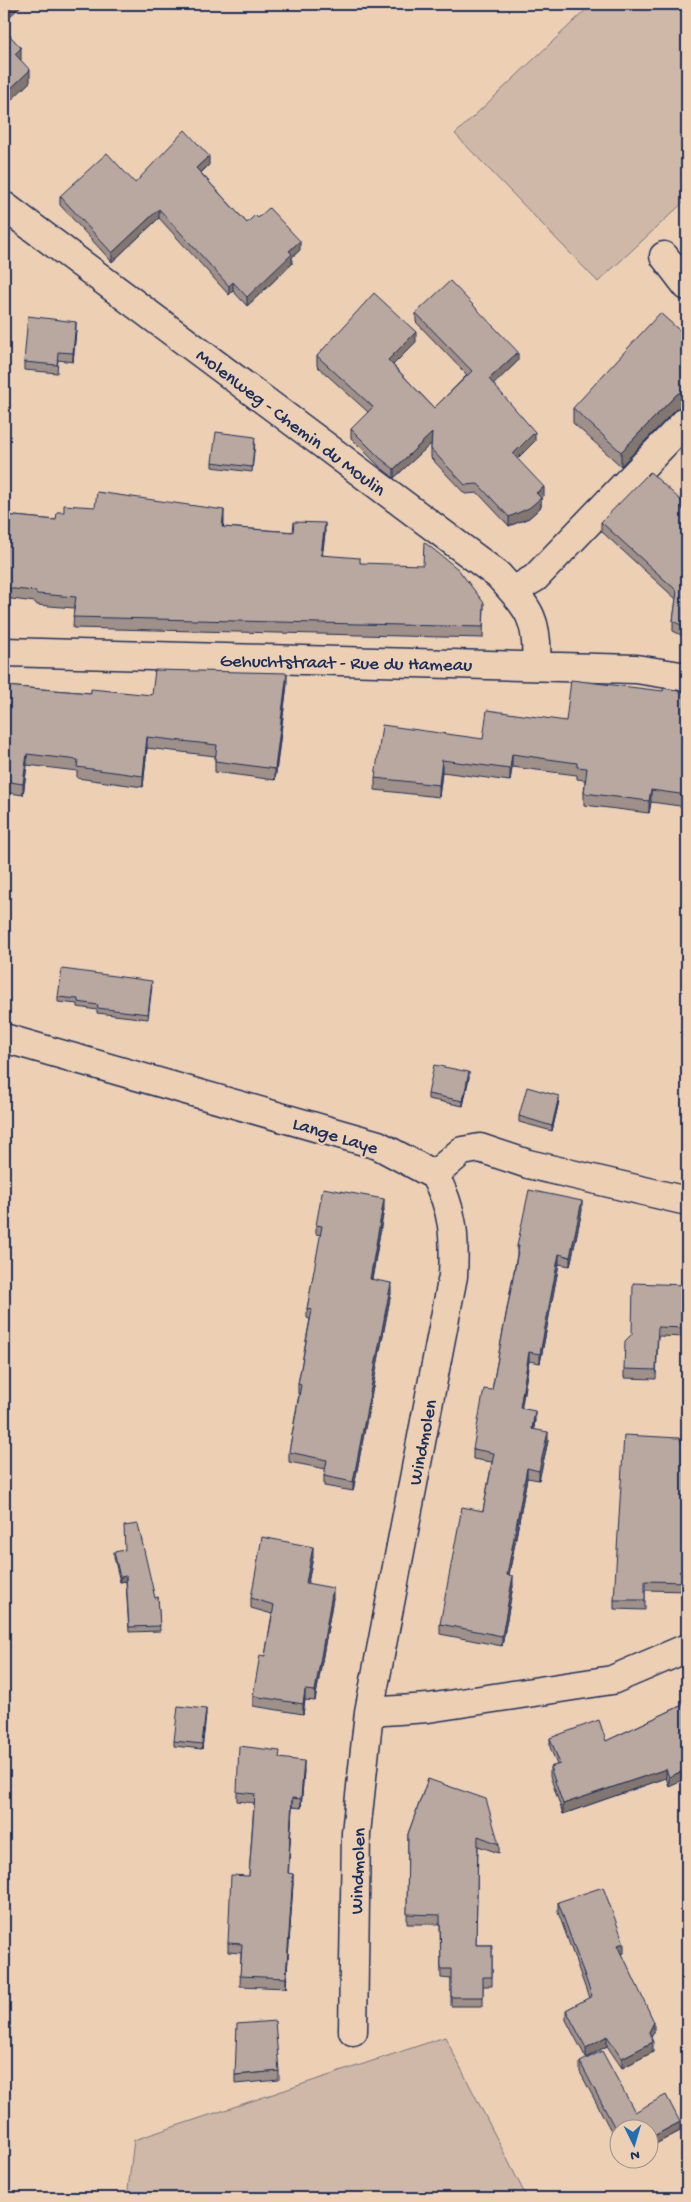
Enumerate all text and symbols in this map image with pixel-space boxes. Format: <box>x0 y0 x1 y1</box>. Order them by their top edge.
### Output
street label: Molenweg - Chemin du Moulin <box>190 345 389 503</box>
street label: Gehuchtstraat - Rue du Hameau <box>219 651 472 678</box>
street label: Lange Laye <box>289 1113 381 1161</box>
street label: Windmolen <box>405 1398 444 1487</box>
street label: Windmolen <box>346 1827 373 1915</box>
north arrow <box>608 2120 658 2170</box>
text: N <box>630 2146 640 2163</box>

